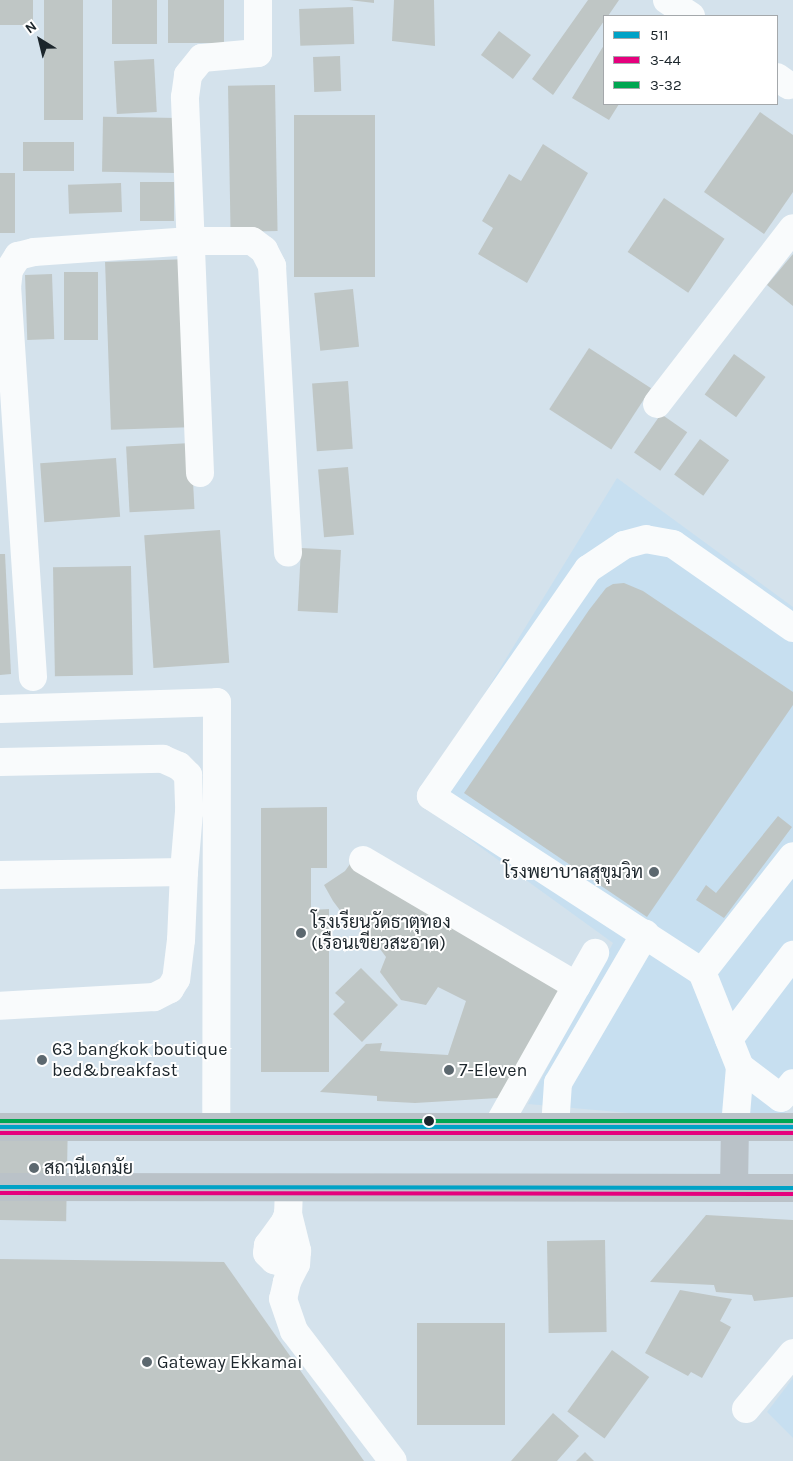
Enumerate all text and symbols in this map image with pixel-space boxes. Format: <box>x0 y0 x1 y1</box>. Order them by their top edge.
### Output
north arrow <box>15 15 65 65</box>
legend <box>603 15 778 105</box>
text: N <box>22 18 40 37</box>
text: 511 <box>650 26 668 44</box>
text: 3-44 <box>650 51 681 69</box>
text: 3-32 <box>650 76 682 94</box>
place label: โรงพยาบาลสุขุมวิท <box>503 861 643 883</box>
marker: โรงพยาบาลสุขุมวิท <box>647 865 661 879</box>
place label: โรงเรียนวัดธาตุทอง (เรือนเขียวสะอาด) <box>311 912 451 954</box>
marker: โรงเรียนวัดธาตุทอง (เรือนเขียวสะอาด) <box>295 927 307 939</box>
place label: 63 bangkok boutique bed&breakfast <box>52 1039 227 1082</box>
marker: 63 bangkok boutique bed&breakfast <box>36 1054 48 1066</box>
place label: 7-Eleven <box>459 1059 527 1081</box>
marker: 7-Eleven <box>443 1064 455 1076</box>
unlabelled marker <box>424 1116 434 1126</box>
place label: สถานีเอกมัย <box>44 1157 133 1179</box>
marker: สถานีเอกมัย <box>28 1162 40 1174</box>
place label: Gateway Ekkamai <box>157 1351 303 1373</box>
marker: Gateway Ekkamai <box>141 1356 153 1368</box>

